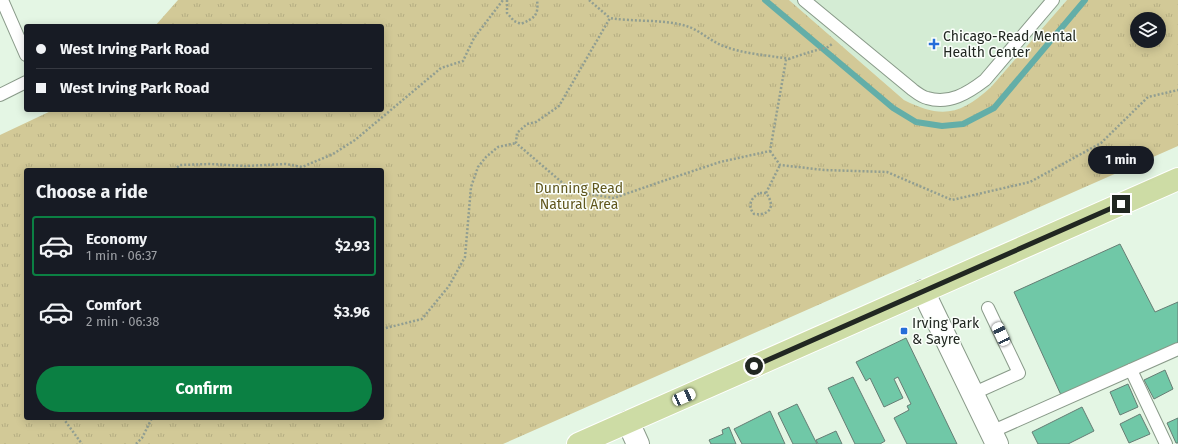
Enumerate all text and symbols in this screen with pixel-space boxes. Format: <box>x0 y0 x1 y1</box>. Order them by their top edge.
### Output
map controls <box>1130 12 1166 48</box>
button: layers <box>1130 12 1166 48</box>
place label: Chicago-Read Mental Health Center <box>943 28 1076 61</box>
marker: Chicago-Read Mental Health Center <box>928 38 940 50</box>
text: West Irving Park Road <box>60 40 209 58</box>
text: West Irving Park Road <box>60 79 209 97</box>
callout: 1 min <box>1088 146 1154 174</box>
text: 1 min <box>1105 152 1137 167</box>
park label: Dunning Read Natural Area <box>535 180 623 213</box>
text: Choose a ride <box>36 181 148 203</box>
route end <box>1112 195 1130 213</box>
icon: car <box>38 228 74 264</box>
text: Economy <box>86 230 147 248</box>
text: $2.93 <box>335 237 370 255</box>
text: 1 min · 06:37 <box>86 248 157 263</box>
icon: car <box>38 294 74 330</box>
text: Comfort <box>86 296 142 314</box>
text: $3.96 <box>334 303 370 321</box>
text: 2 min · 06:38 <box>86 314 159 329</box>
place label: Irving Park & Sayre <box>912 315 980 348</box>
car <box>990 321 1012 347</box>
marker: Irving Park & Sayre <box>899 326 909 336</box>
route start <box>745 357 763 375</box>
button: Confirm <box>36 366 372 412</box>
car <box>671 387 697 407</box>

